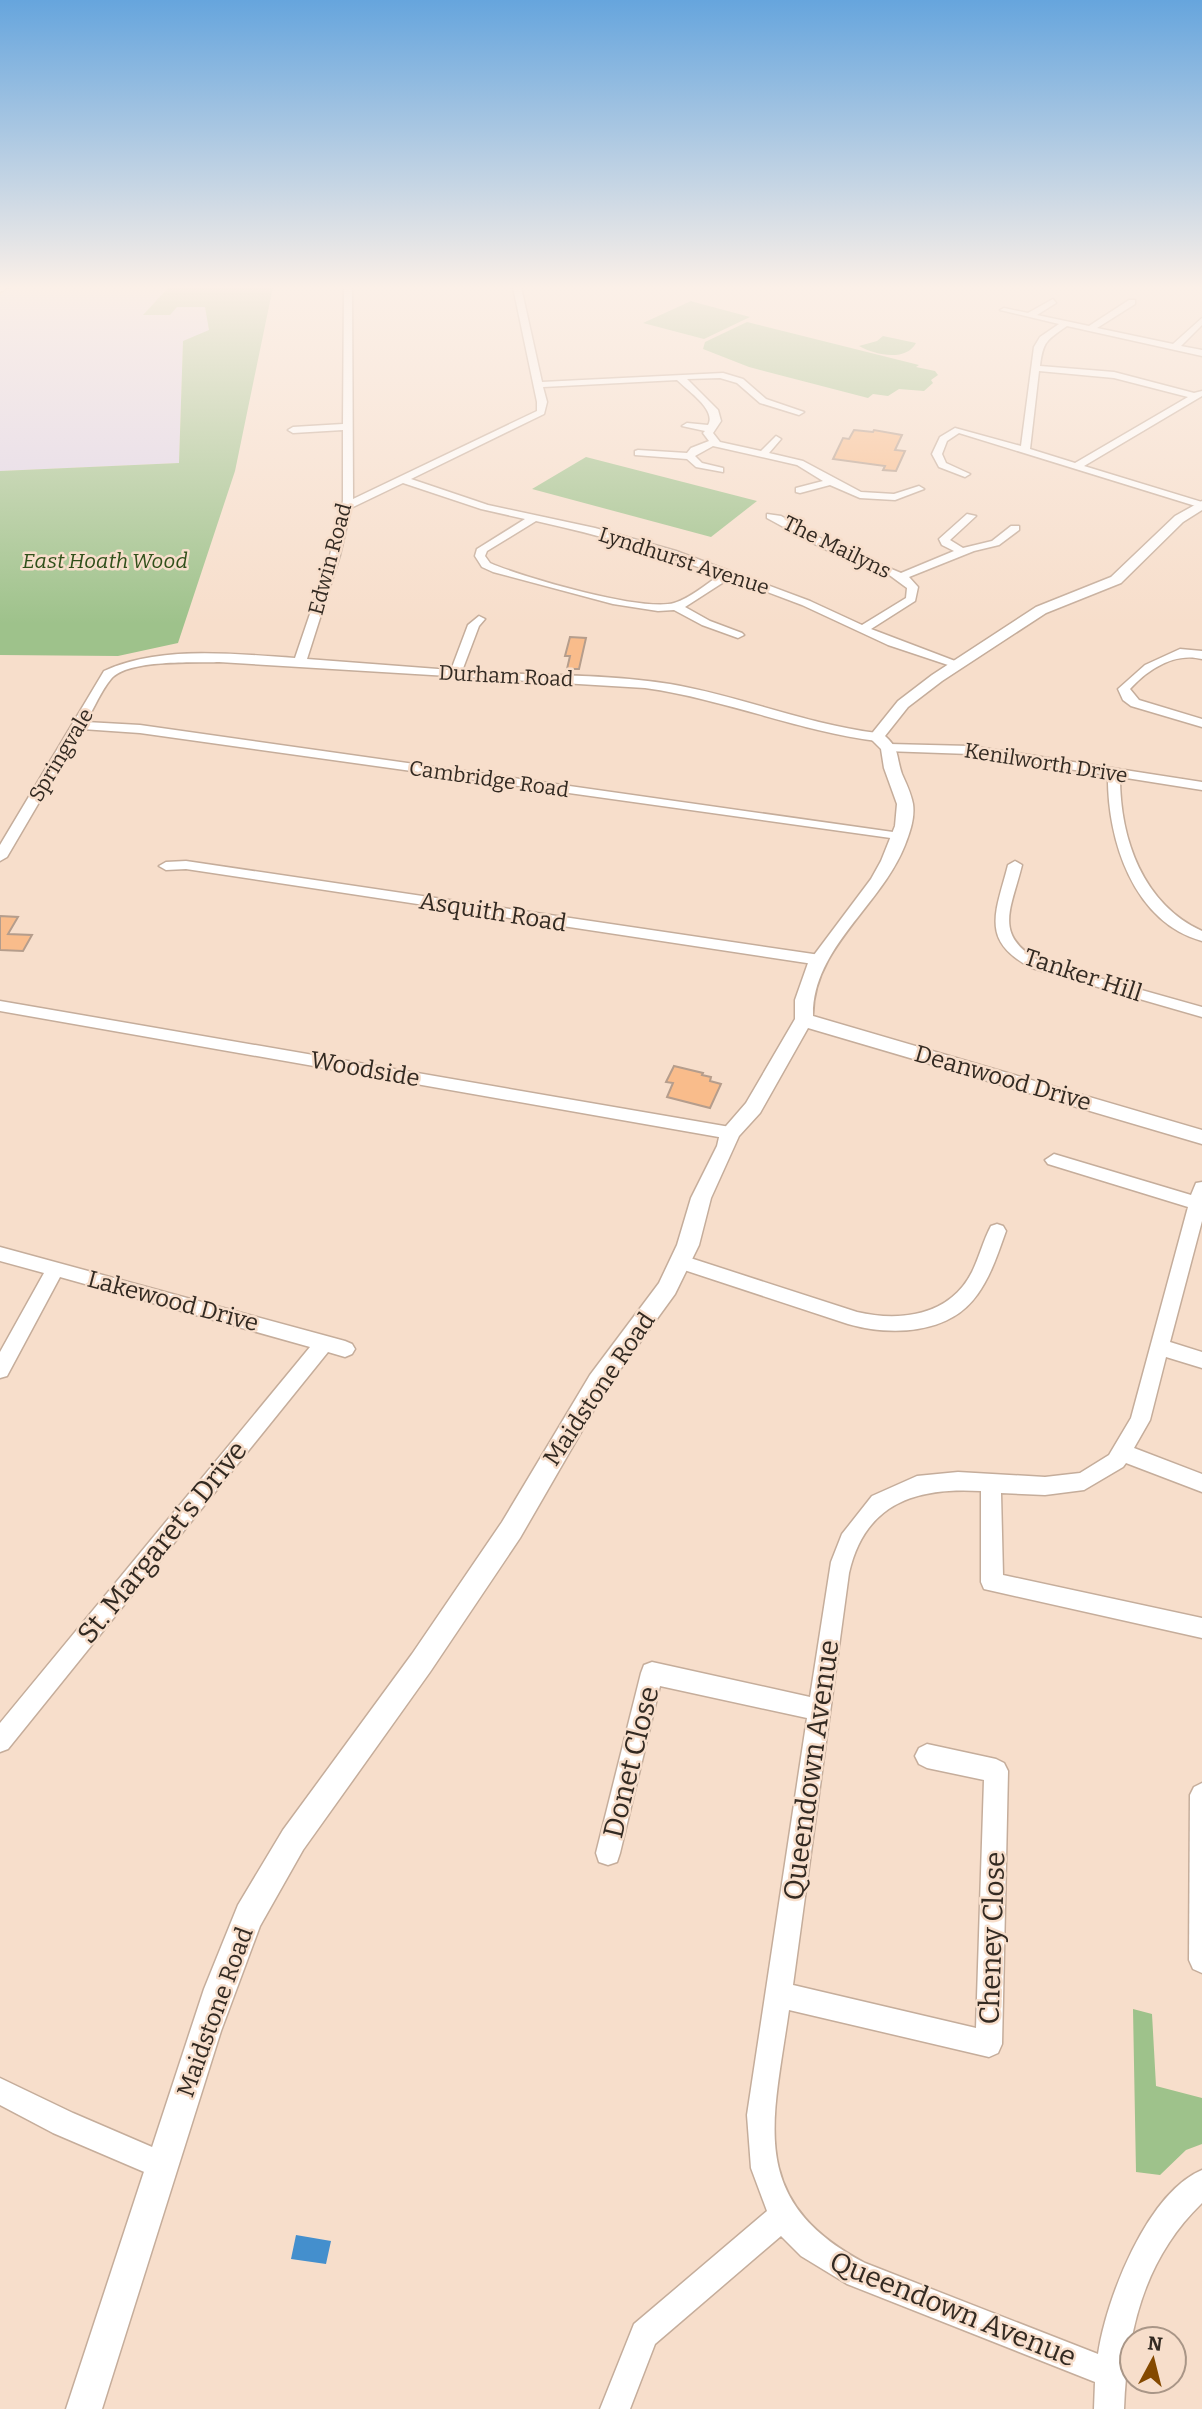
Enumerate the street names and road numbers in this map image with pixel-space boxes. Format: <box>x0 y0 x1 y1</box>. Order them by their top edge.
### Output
street label: Edwin Road <box>303 500 357 618</box>
street label: The Mailyns <box>779 510 895 584</box>
street label: Lyndhurst Avenue <box>595 521 773 601</box>
street label: Durham Road <box>438 659 574 693</box>
street label: Springvale <box>23 704 99 806</box>
street label: Kenilworth Drive <box>963 737 1129 789</box>
street label: Cambridge Road <box>407 755 571 803</box>
street label: Asquith Road <box>417 887 569 937</box>
street label: Tanker Hill <box>1020 943 1146 1007</box>
street label: Deanwood Drive <box>911 1039 1095 1117</box>
street label: Woodside <box>308 1046 422 1092</box>
street label: Lakewood Drive <box>84 1265 262 1337</box>
street label: Maidstone Road <box>537 1307 661 1471</box>
street label: St. Margaret's Drive <box>70 1434 254 1650</box>
street label: Queendown Avenue <box>776 1638 846 1902</box>
street label: Donet Close <box>596 1683 666 1841</box>
street label: Cheney Close <box>972 1851 1012 2025</box>
street label: Maidstone Road <box>171 1923 259 2101</box>
street label: Queendown Avenue <box>825 2244 1081 2374</box>

